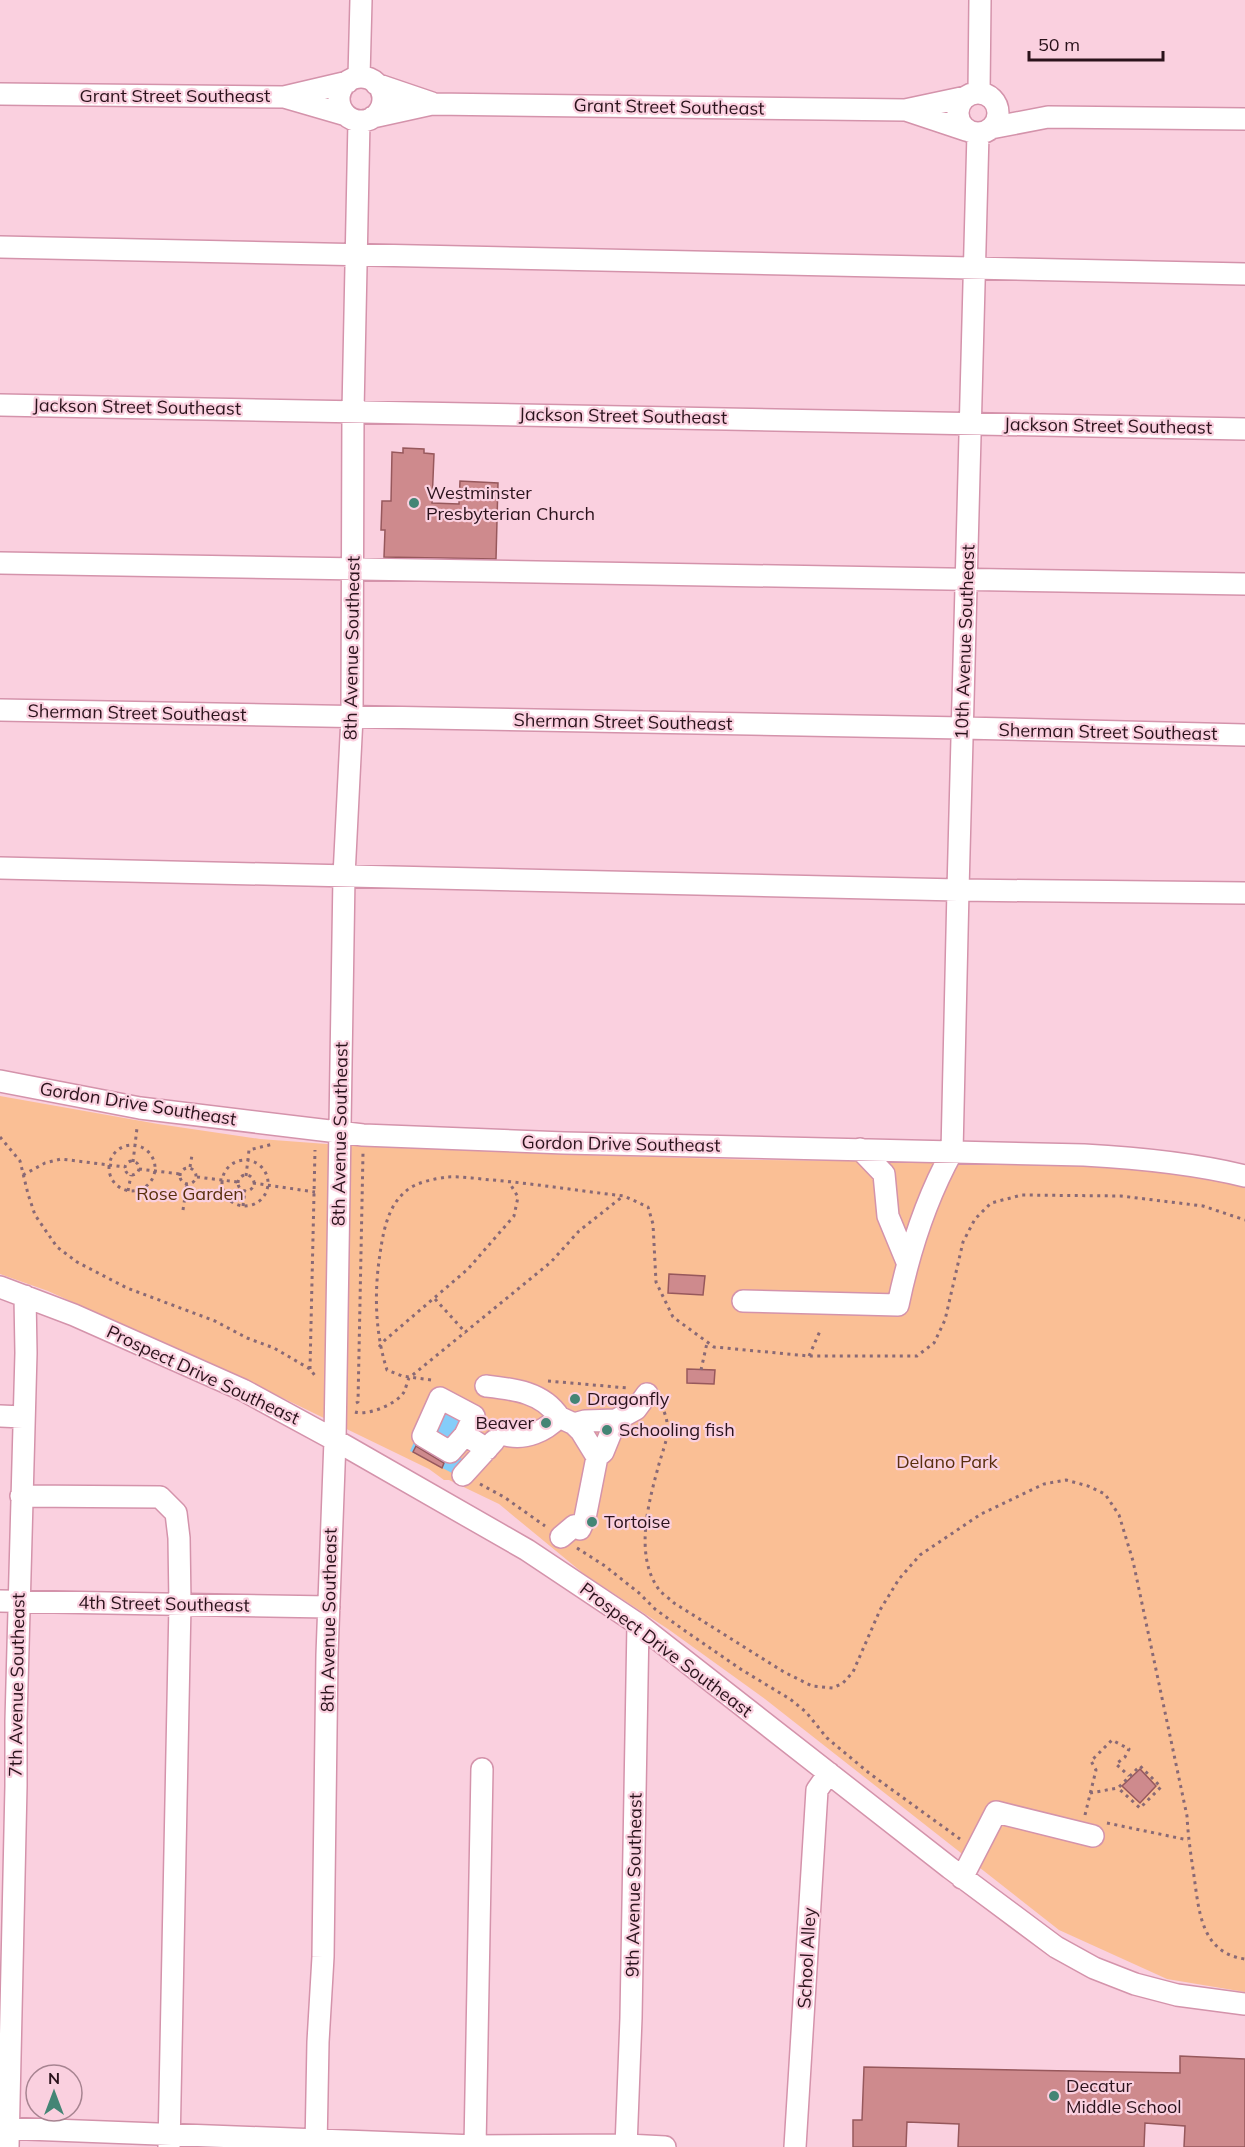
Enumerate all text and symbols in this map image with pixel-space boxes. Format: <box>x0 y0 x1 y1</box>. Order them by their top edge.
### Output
scale bar <box>1029 24 1162 62</box>
text: 50 m <box>1038 33 1080 56</box>
street label: Grant Street Southeast <box>80 84 270 107</box>
street label: Grant Street Southeast <box>573 93 765 120</box>
street label: Jackson Street Southeast <box>33 393 241 420</box>
street label: Jackson Street Southeast <box>519 402 727 429</box>
street label: Jackson Street Southeast <box>1004 412 1212 439</box>
place label: Westminster Presbyterian Church <box>426 481 595 525</box>
marker: Westminster Presbyterian Church <box>407 496 421 510</box>
street label: 10th Avenue Southeast <box>950 544 979 740</box>
street label: 8th Avenue Southeast <box>338 556 365 740</box>
street label: Sherman Street Southeast <box>27 699 247 726</box>
street label: Sherman Street Southeast <box>513 708 733 735</box>
street label: Sherman Street Southeast <box>998 718 1218 745</box>
street label: 8th Avenue Southeast <box>326 1042 353 1226</box>
street label: Gordon Drive Southeast <box>38 1077 238 1130</box>
street label: Gordon Drive Southeast <box>521 1130 721 1157</box>
park label: Rose Garden <box>136 1182 244 1205</box>
street label: Prospect Drive Southeast <box>103 1320 303 1429</box>
place label: Dragonfly <box>587 1387 670 1410</box>
marker: Dragonfly <box>568 1392 582 1406</box>
place label: Beaver <box>476 1411 534 1434</box>
marker: Beaver <box>539 1416 553 1430</box>
place label: Schooling fish <box>619 1418 735 1441</box>
marker: Schooling fish <box>600 1423 614 1437</box>
park label: Delano Park <box>896 1450 999 1473</box>
place label: Tortoise <box>604 1510 670 1533</box>
marker: Tortoise <box>585 1515 599 1529</box>
street label: 8th Avenue Southeast <box>315 1528 342 1712</box>
street label: Prospect Drive Southeast <box>575 1577 757 1722</box>
street label: 4th Street Southeast <box>78 1591 250 1616</box>
street label: 7th Avenue Southeast <box>3 1593 30 1777</box>
street label: 9th Avenue Southeast <box>620 1793 647 1977</box>
street label: School Alley <box>792 1906 821 2009</box>
north arrow <box>24 2063 84 2123</box>
text: N <box>48 2068 60 2088</box>
place label: Decatur Middle School <box>1066 2074 1182 2118</box>
marker: Decatur Middle School <box>1047 2089 1061 2103</box>

